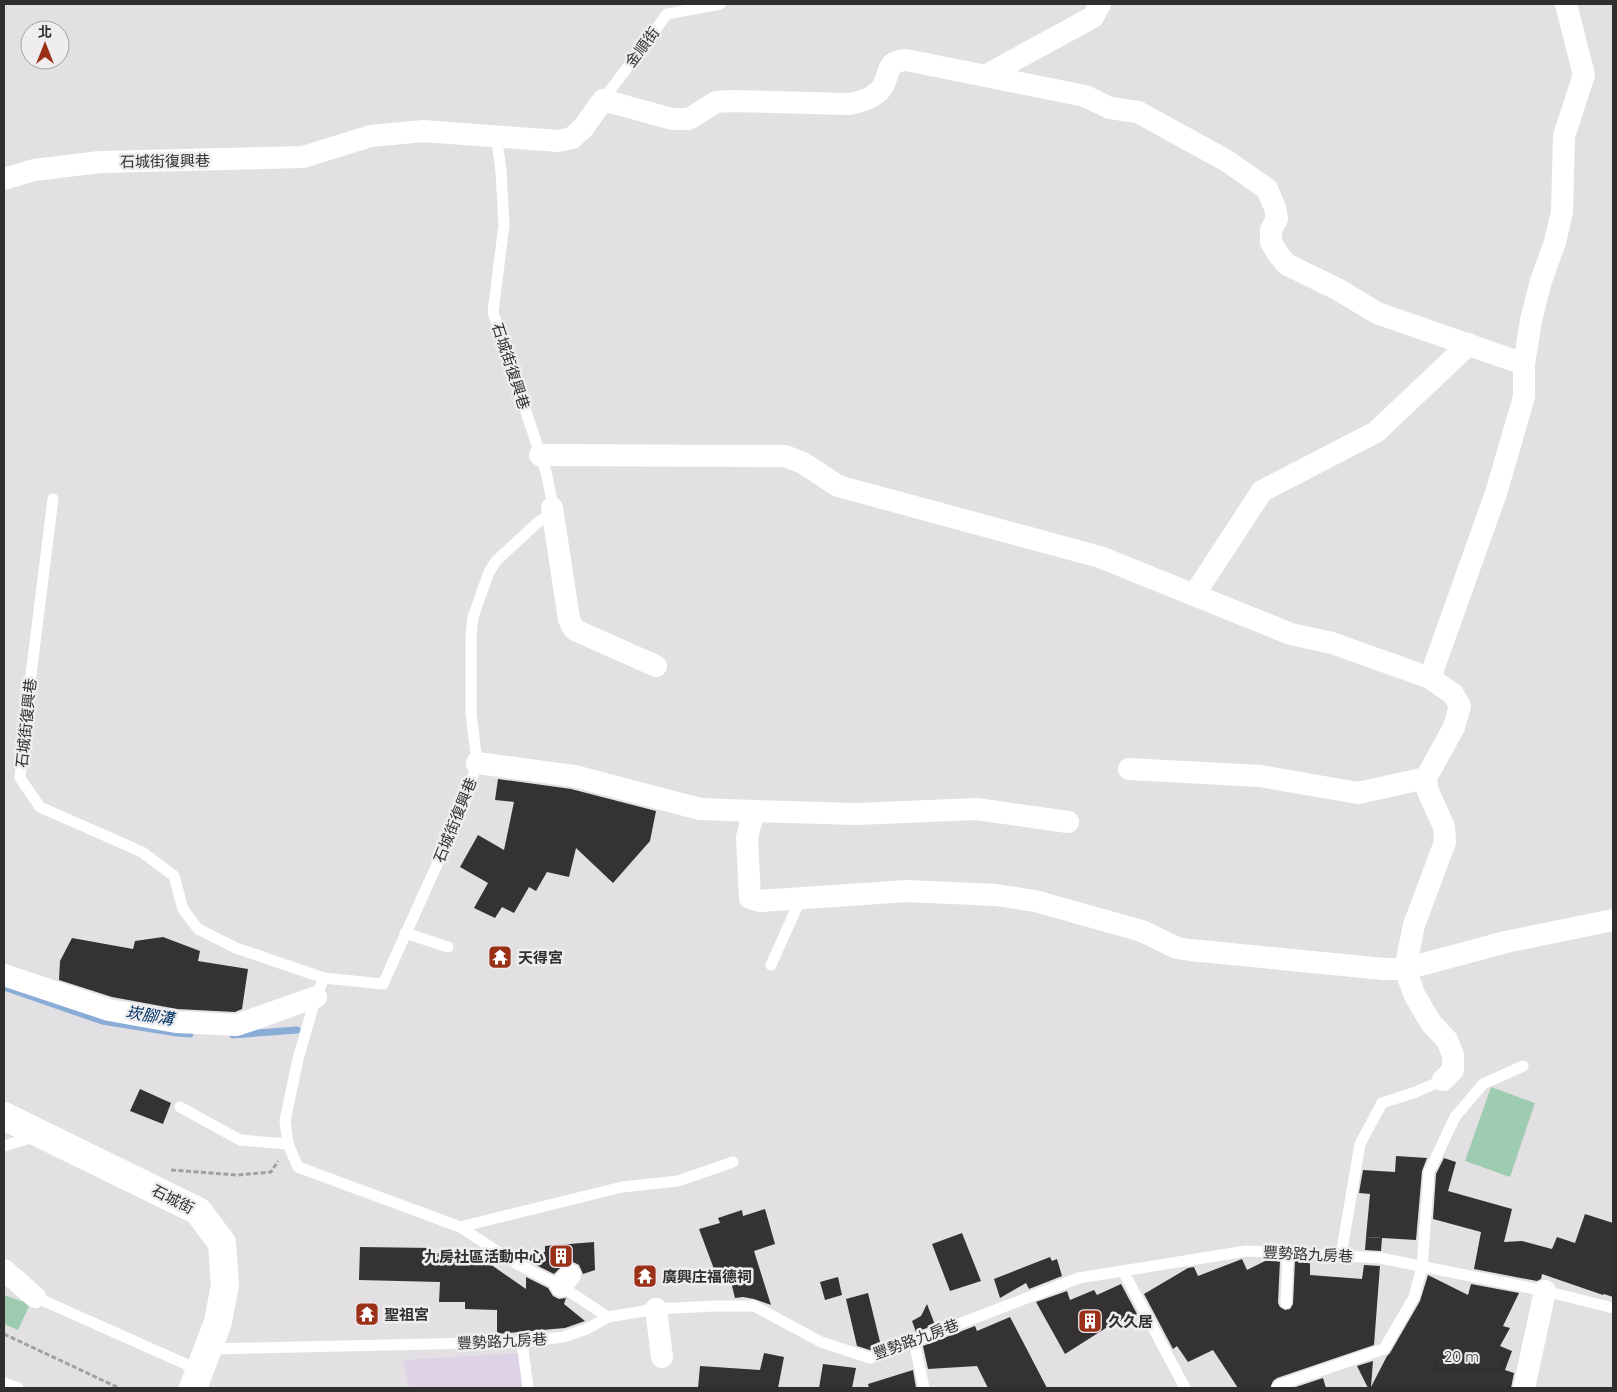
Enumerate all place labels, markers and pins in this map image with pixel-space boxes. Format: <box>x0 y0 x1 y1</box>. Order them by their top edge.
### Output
temple icon: 天得宮 <box>487 944 513 970</box>
place label: 天得宮 <box>518 948 563 967</box>
building icon: 九房社區活動中心 <box>548 1243 574 1269</box>
place label: 九房社區活動中心 <box>424 1247 544 1266</box>
temple icon: 廣興庄福德祠 <box>632 1263 658 1289</box>
place label: 廣興庄福德祠 <box>662 1267 752 1286</box>
temple icon: 聖祖宮 <box>354 1301 380 1327</box>
place label: 聖祖宮 <box>384 1305 429 1324</box>
building icon: 久久居 <box>1077 1308 1103 1334</box>
place label: 久久居 <box>1108 1312 1153 1331</box>

